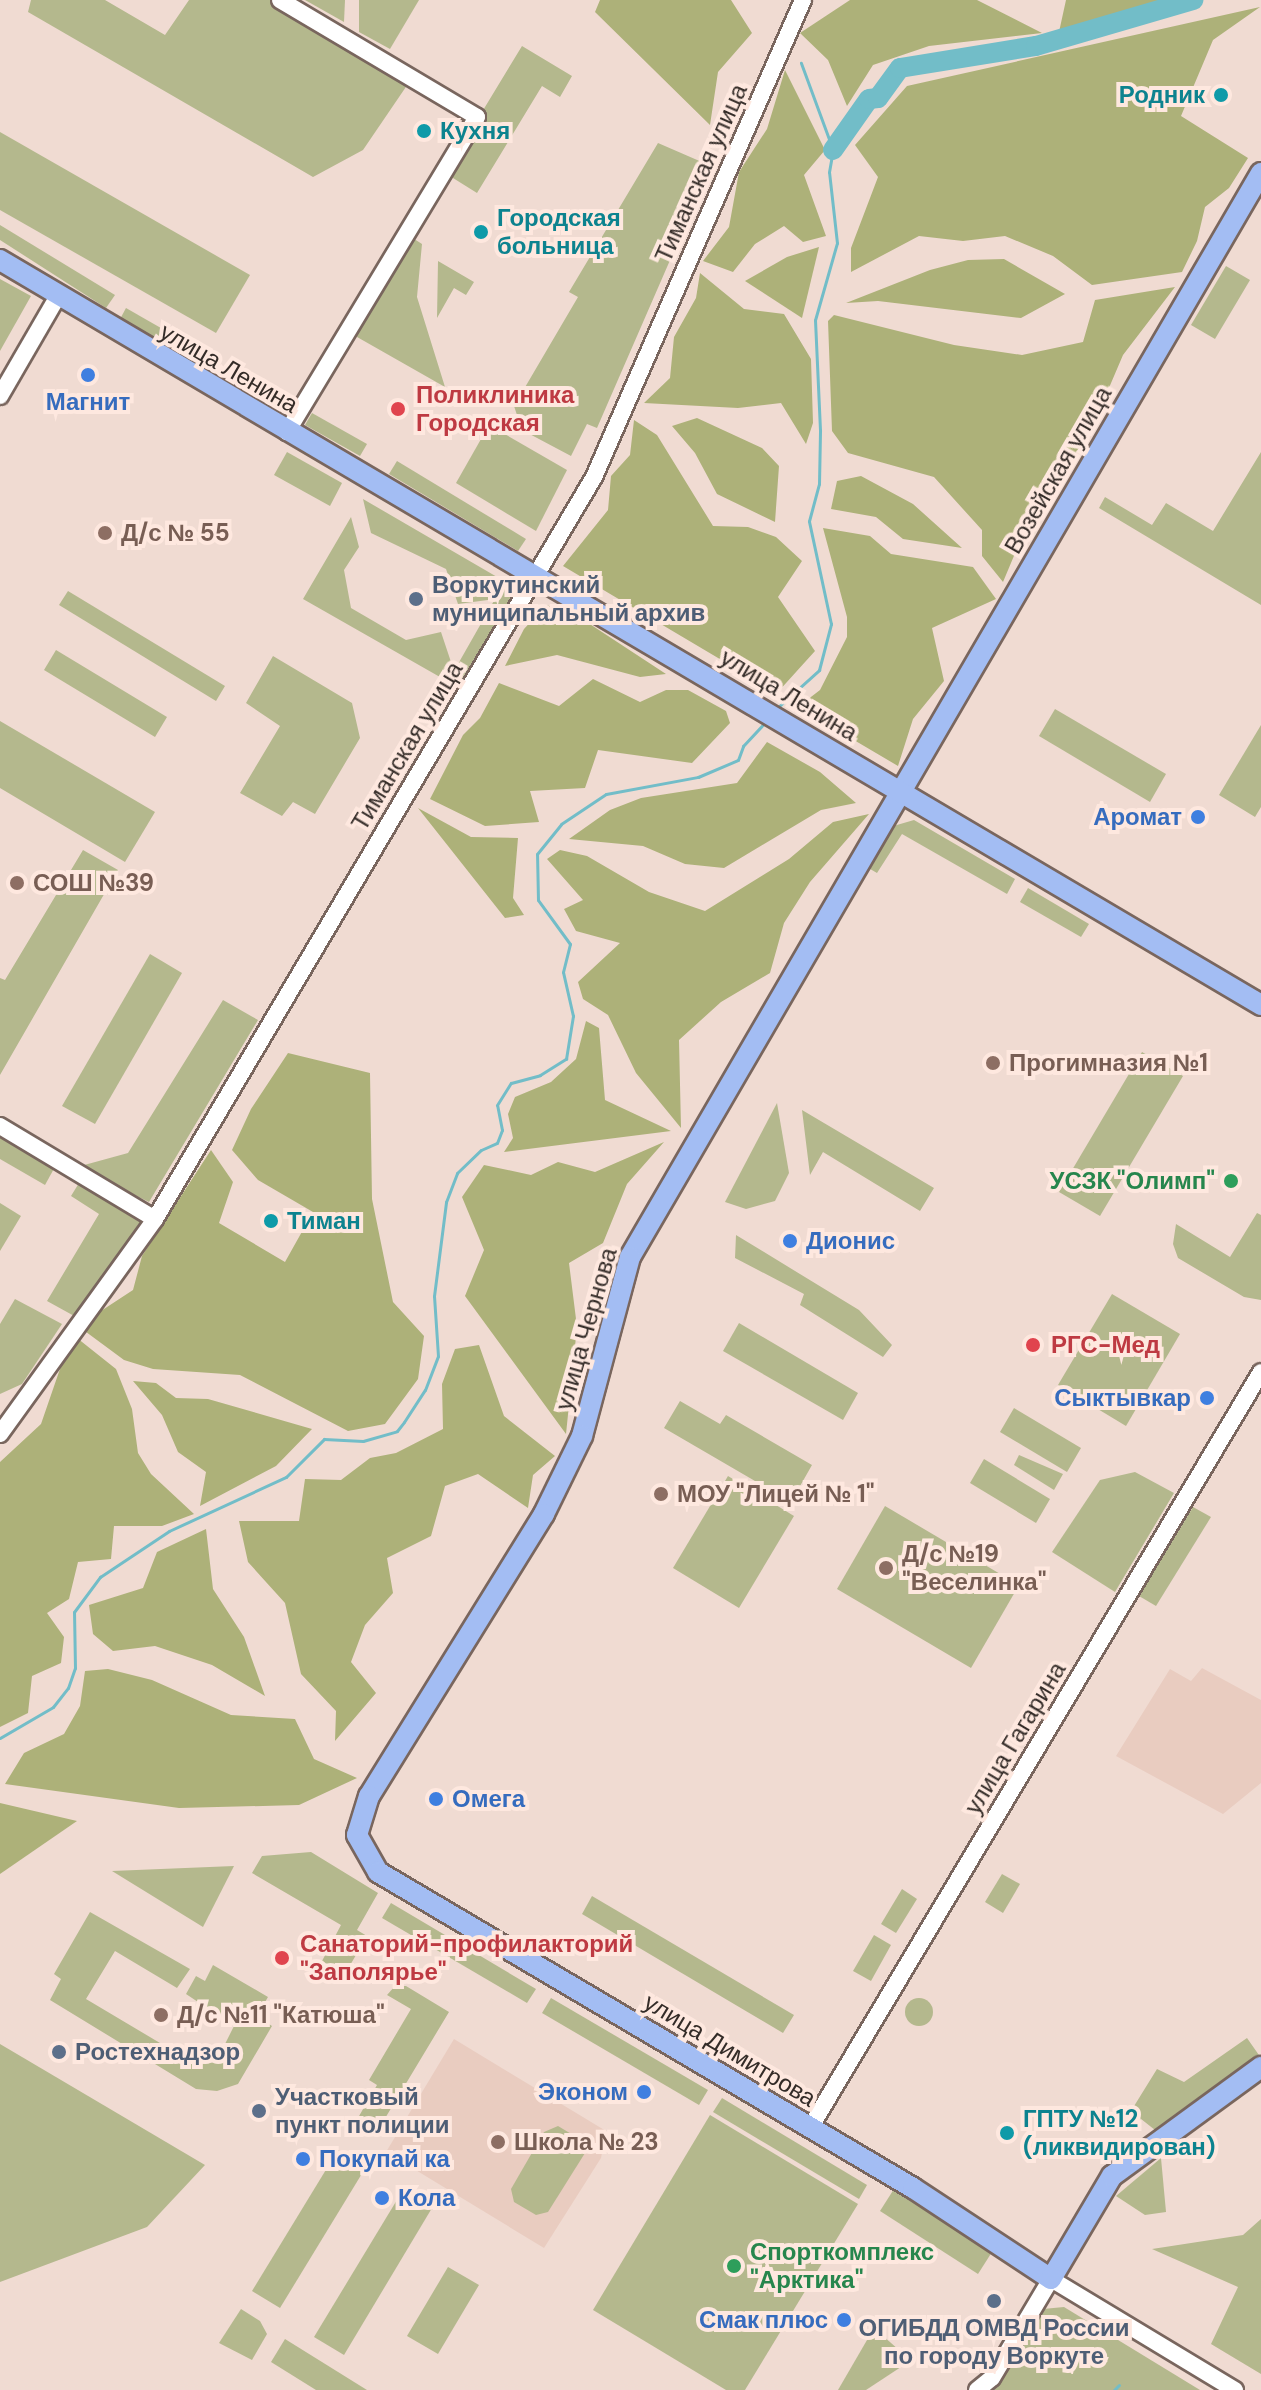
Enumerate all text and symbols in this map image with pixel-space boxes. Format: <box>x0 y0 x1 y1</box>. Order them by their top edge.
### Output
street label: Тиманская улица <box>649 80 753 266</box>
place label: Родник <box>1119 81 1205 109</box>
marker: Родник <box>1212 86 1230 104</box>
place label: Кухня <box>440 117 510 145</box>
marker: Кухня <box>415 122 433 140</box>
place label: Городская больница <box>497 204 621 260</box>
marker: Городская больница <box>472 223 490 241</box>
street label: улица Ленина <box>155 317 303 419</box>
marker: Магнит <box>79 366 97 384</box>
place label: Поликлиника Городская <box>416 381 574 437</box>
street label: Возейская улица <box>998 381 1118 559</box>
place label: Магнит <box>46 388 130 416</box>
marker: Поликлиника Городская <box>387 398 409 420</box>
place label: Д/с № 55 <box>121 519 230 547</box>
marker: Д/с № 55 <box>96 524 114 542</box>
place label: Воркутинский муниципальный архив <box>432 571 705 627</box>
marker: Воркутинский муниципальный архив <box>407 590 425 608</box>
street label: улица Ленина <box>715 643 863 747</box>
street label: Тиманская улица <box>345 656 469 836</box>
place label: Аромат <box>1093 803 1182 831</box>
marker: Аромат <box>1189 808 1207 826</box>
place label: СОШ №39 <box>33 869 154 897</box>
marker: СОШ №39 <box>8 874 26 892</box>
place label: Прогимназия №1 <box>1009 1049 1208 1077</box>
marker: Прогимназия №1 <box>984 1054 1002 1072</box>
place label: УСЗК "Олимп" <box>1050 1167 1215 1195</box>
marker: УСЗК "Олимп" <box>1222 1172 1240 1190</box>
place label: Тиман <box>287 1207 361 1235</box>
marker: Тиман <box>262 1212 280 1230</box>
place label: Дионис <box>806 1227 895 1255</box>
marker: Дионис <box>781 1232 799 1250</box>
street label: улица Чернова <box>549 1245 623 1413</box>
place label: РГС-Мед <box>1051 1331 1160 1359</box>
marker: РГС-Мед <box>1022 1334 1044 1356</box>
place label: Сыктывкар <box>1054 1384 1191 1412</box>
marker: Сыктывкар <box>1198 1389 1216 1407</box>
place label: МОУ "Лицей № 1" <box>677 1480 874 1508</box>
marker: МОУ "Лицей № 1" <box>652 1485 670 1503</box>
place label: Д/с №19 "Веселинка" <box>902 1540 1047 1596</box>
marker: Д/с №19 "Веселинка" <box>877 1559 895 1577</box>
street label: улица Гагарина <box>958 1657 1072 1819</box>
place label: Омега <box>452 1785 525 1813</box>
marker: Омега <box>427 1790 445 1808</box>
place label: Санаторий-профилакторий "Заполярье" <box>300 1930 633 1986</box>
marker: Санаторий-профилакторий "Заполярье" <box>271 1947 293 1969</box>
street label: улица Димитрова <box>639 1987 821 2113</box>
place label: Д/с №11 "Катюша" <box>177 2001 385 2029</box>
marker: Д/с №11 "Катюша" <box>152 2006 170 2024</box>
place label: Ростехнадзор <box>75 2038 240 2066</box>
marker: Ростехнадзор <box>50 2043 68 2061</box>
place label: Эконом <box>538 2078 628 2106</box>
place label: Участковый пункт полиции <box>275 2083 450 2139</box>
marker: Эконом <box>635 2083 653 2101</box>
marker: Участковый пункт полиции <box>250 2102 268 2120</box>
place label: ГПТУ №12 (ликвидирован) <box>1023 2105 1216 2161</box>
marker: ГПТУ №12 (ликвидирован) <box>998 2124 1016 2142</box>
place label: Школа № 23 <box>514 2128 659 2156</box>
marker: Школа № 23 <box>489 2133 507 2151</box>
place label: Покупай ка <box>319 2145 450 2173</box>
marker: Покупай ка <box>294 2150 312 2168</box>
place label: Кола <box>398 2184 455 2212</box>
marker: Кола <box>373 2189 391 2207</box>
place label: Спорткомплекс "Арктика" <box>750 2238 934 2294</box>
marker: Спорткомплекс "Арктика" <box>725 2257 743 2275</box>
marker: ОГИБДД ОМВД России по городу Воркуте <box>985 2292 1003 2310</box>
place label: Смак плюс <box>699 2306 828 2334</box>
marker: Смак плюс <box>835 2311 853 2329</box>
place label: ОГИБДД ОМВД России по городу Воркуте <box>859 2314 1129 2370</box>

